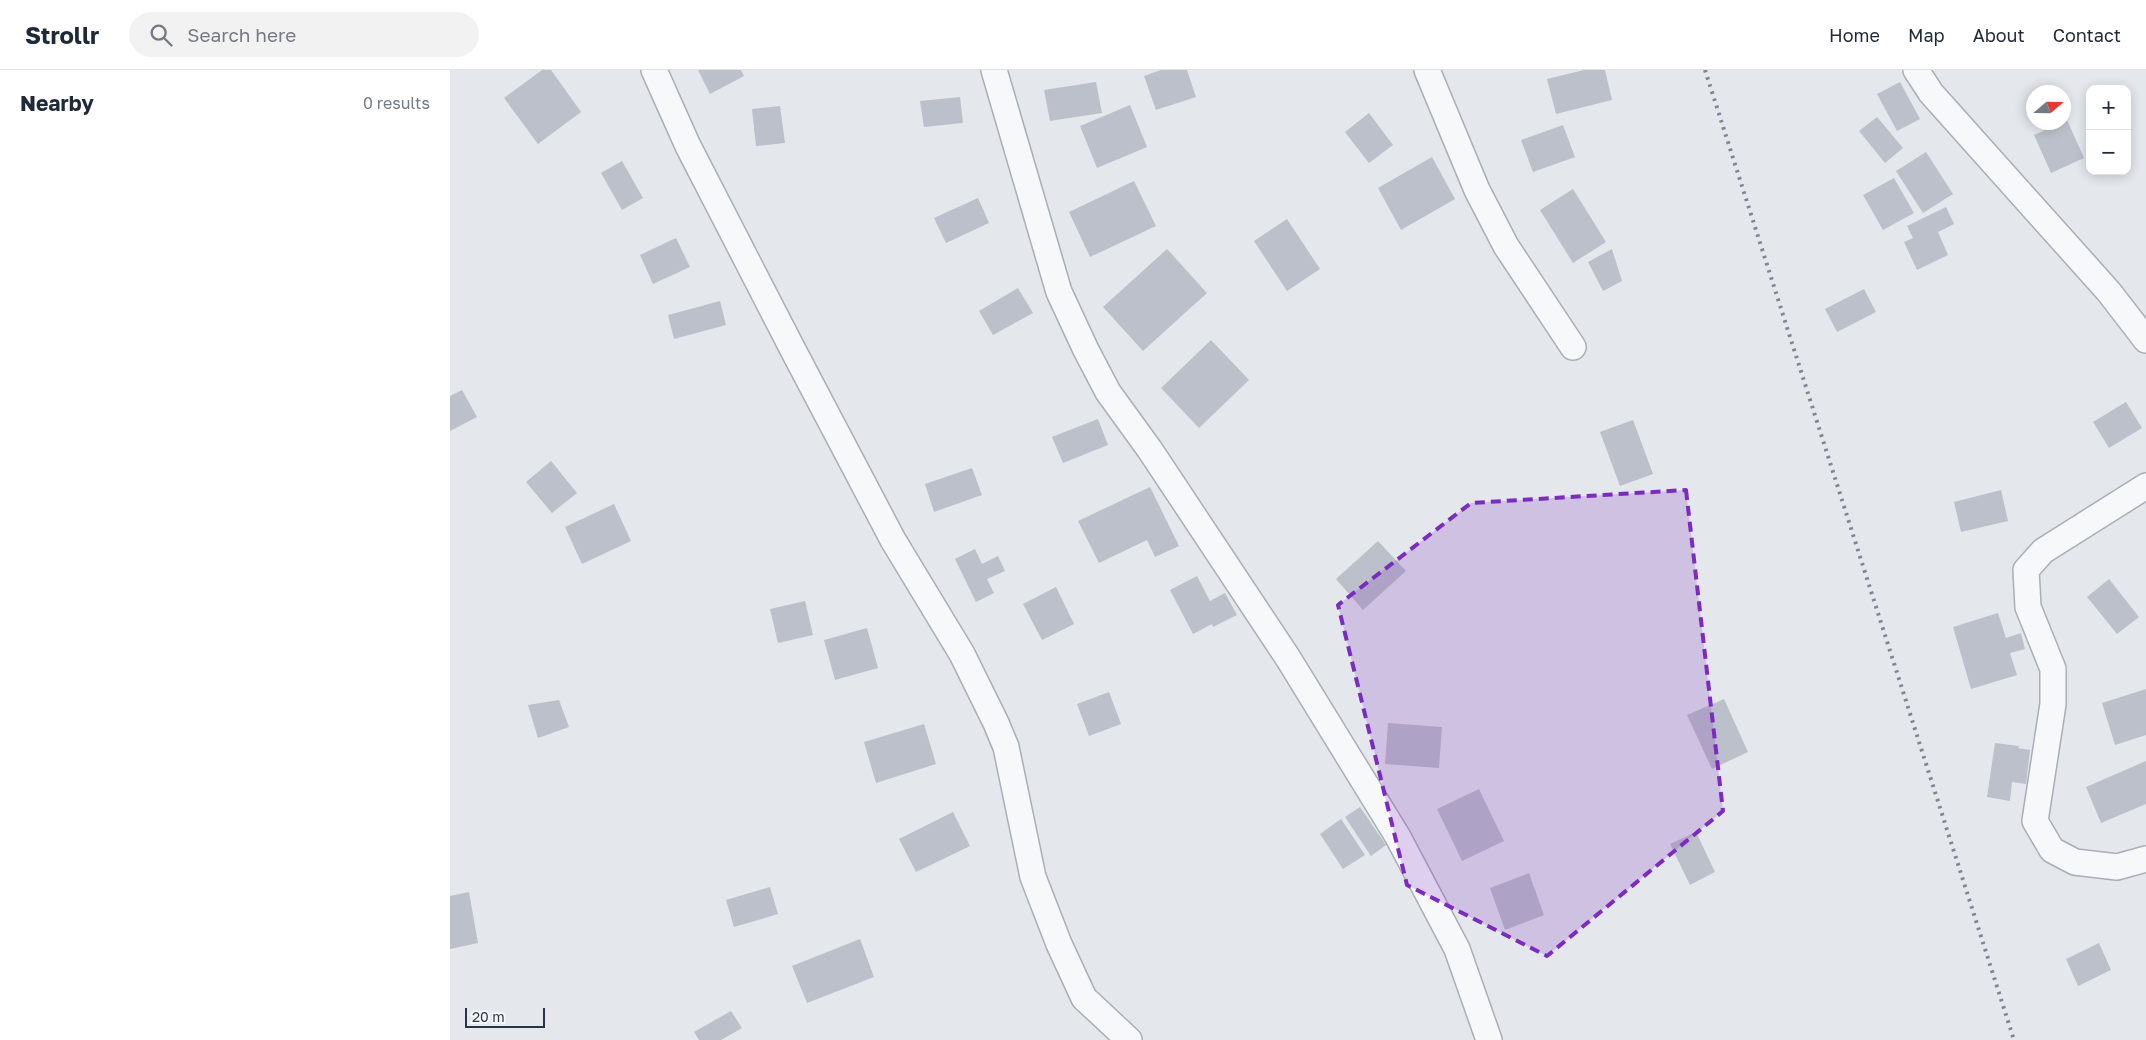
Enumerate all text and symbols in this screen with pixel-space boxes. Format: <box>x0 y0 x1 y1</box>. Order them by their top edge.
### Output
search box <box>129 12 479 57</box>
text: Strollr <box>25 20 99 49</box>
icon: search <box>147 21 175 49</box>
text: Search here <box>187 23 296 46</box>
text: Home <box>1829 24 1880 46</box>
text: Map <box>1908 24 1945 46</box>
text: About <box>1973 24 2025 46</box>
text: Contact <box>2053 24 2121 46</box>
north arrow <box>2026 85 2071 130</box>
map controls <box>2086 85 2131 175</box>
button: + <box>2086 85 2131 130</box>
text: Nearby <box>20 90 94 116</box>
text: 0 results <box>363 93 430 113</box>
button: − <box>2086 130 2131 175</box>
scale bar <box>465 1005 545 1028</box>
text: 20 m <box>472 1008 505 1025</box>

